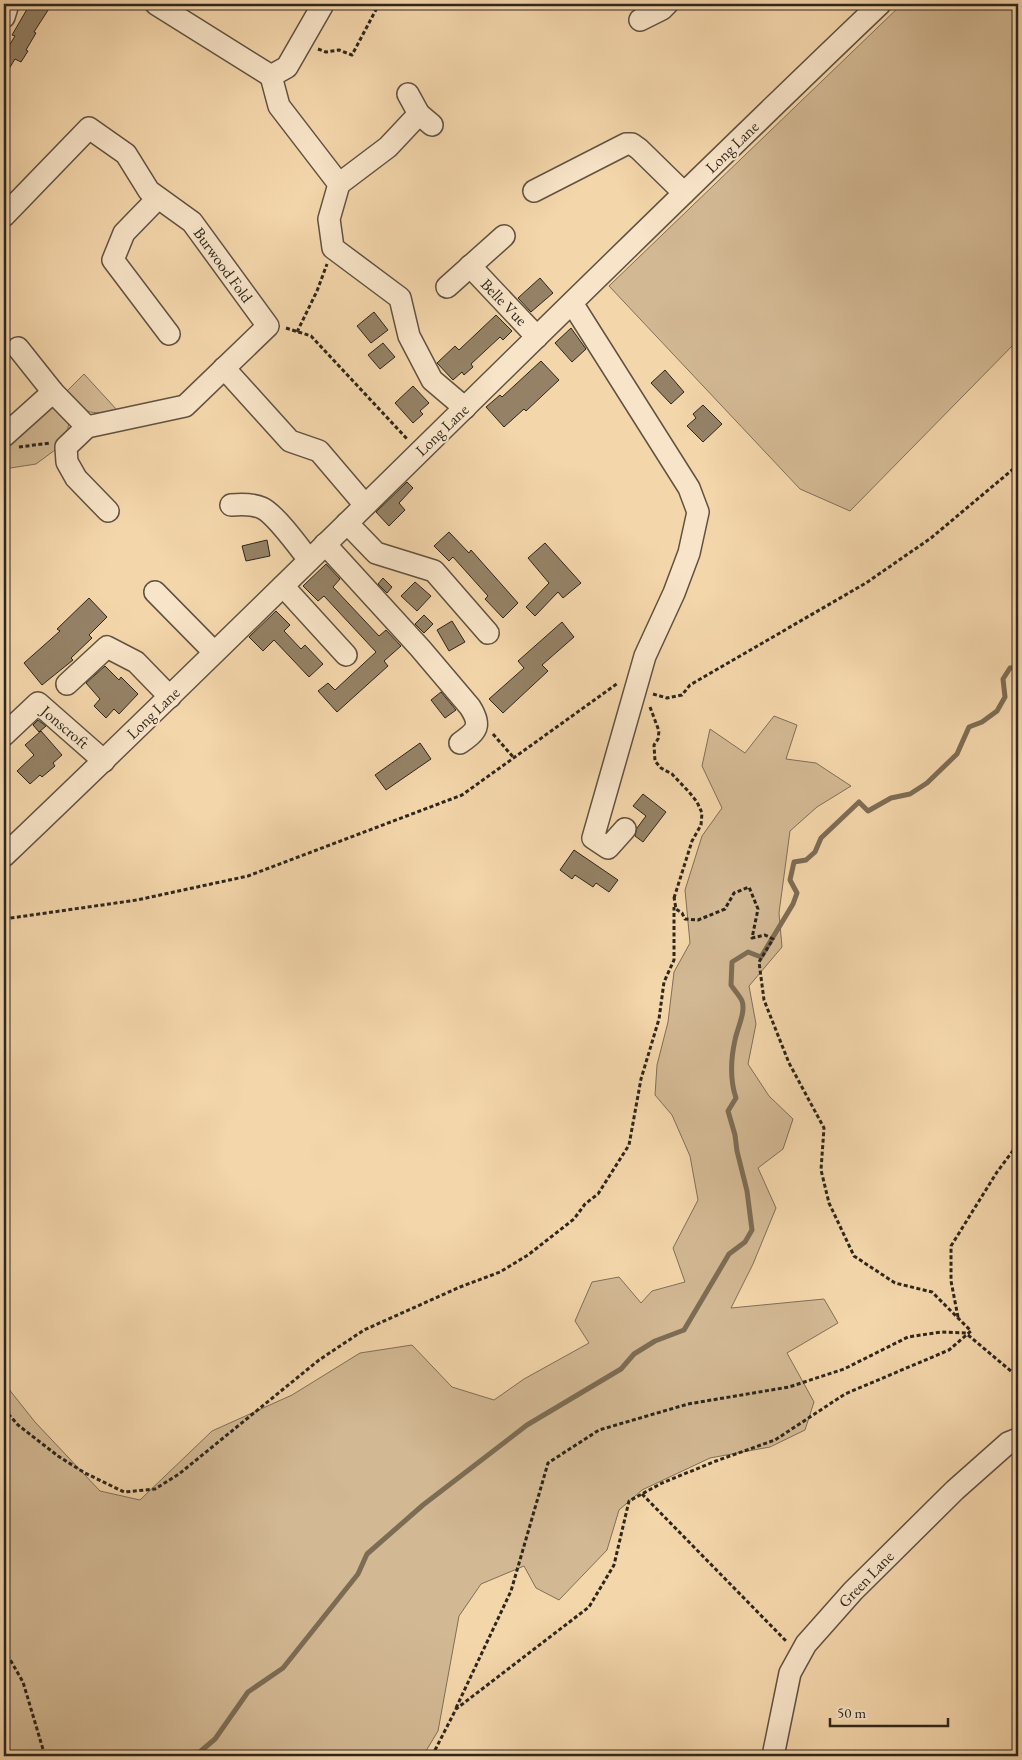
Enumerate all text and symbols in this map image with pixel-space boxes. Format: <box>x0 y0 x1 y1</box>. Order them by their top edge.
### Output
street label: Long Lane <box>701 116 763 178</box>
street label: Burwood Fold <box>189 223 258 308</box>
street label: Belle Vue <box>476 274 532 330</box>
street label: Long Lane <box>411 399 473 461</box>
street label: Long Lane <box>122 682 184 744</box>
street label: Jonscroft <box>35 699 93 753</box>
street label: Green Lane <box>834 1546 898 1612</box>
scale bar <box>830 1695 947 1727</box>
text: 50 m <box>837 1703 866 1722</box>

